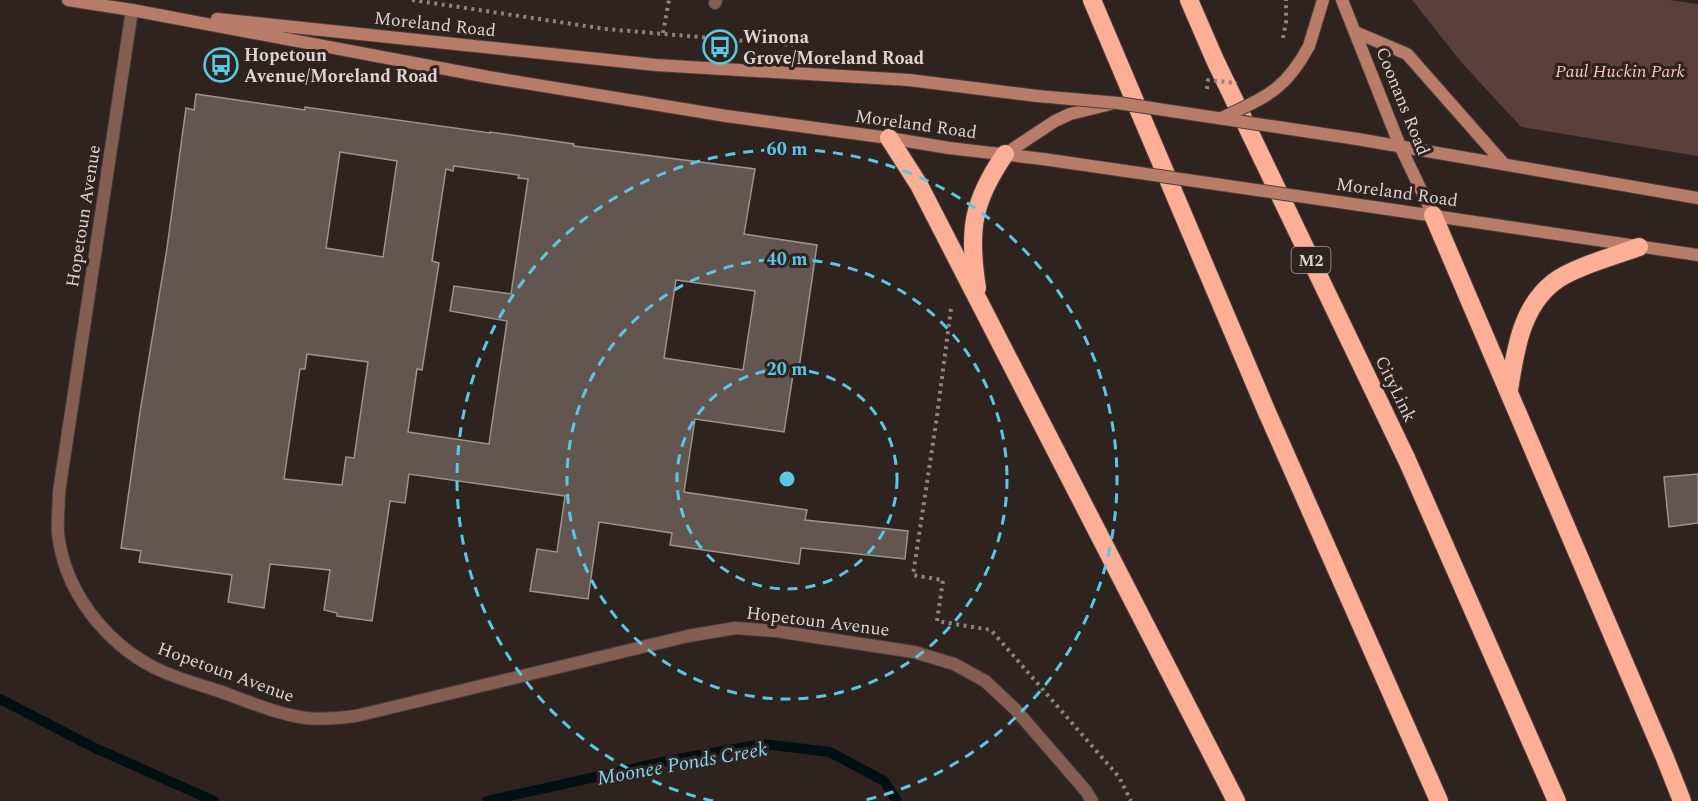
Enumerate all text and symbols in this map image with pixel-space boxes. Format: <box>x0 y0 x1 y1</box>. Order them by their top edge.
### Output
street label: Moreland Road <box>373 5 497 44</box>
place label: Winona Grove/Moreland Road <box>743 24 925 72</box>
bus stop icon: Winona Grove/Moreland Road <box>702 29 738 65</box>
place label: Hopetoun Avenue/Moreland Road <box>244 42 439 90</box>
street label: Coonans Road <box>1368 43 1437 160</box>
bus stop icon: Hopetoun Avenue/Moreland Road <box>203 47 239 83</box>
park label: Paul Huckin Park <box>1555 58 1686 85</box>
street label: Moreland Road <box>853 103 978 146</box>
text: 60 m <box>767 136 807 163</box>
street label: Hopetoun Avenue <box>59 143 108 289</box>
street label: Moreland Road <box>1334 171 1459 214</box>
text: 40 m <box>767 246 807 273</box>
road number: M2 <box>1292 247 1330 273</box>
street label: CityLink <box>1368 351 1423 427</box>
text: 20 m <box>767 356 807 383</box>
centre of rings <box>777 469 797 489</box>
street label: Hopetoun Avenue <box>745 599 891 644</box>
street label: Hopetoun Avenue <box>154 635 298 710</box>
water label: Moonee Ponds Creek <box>595 734 770 794</box>

